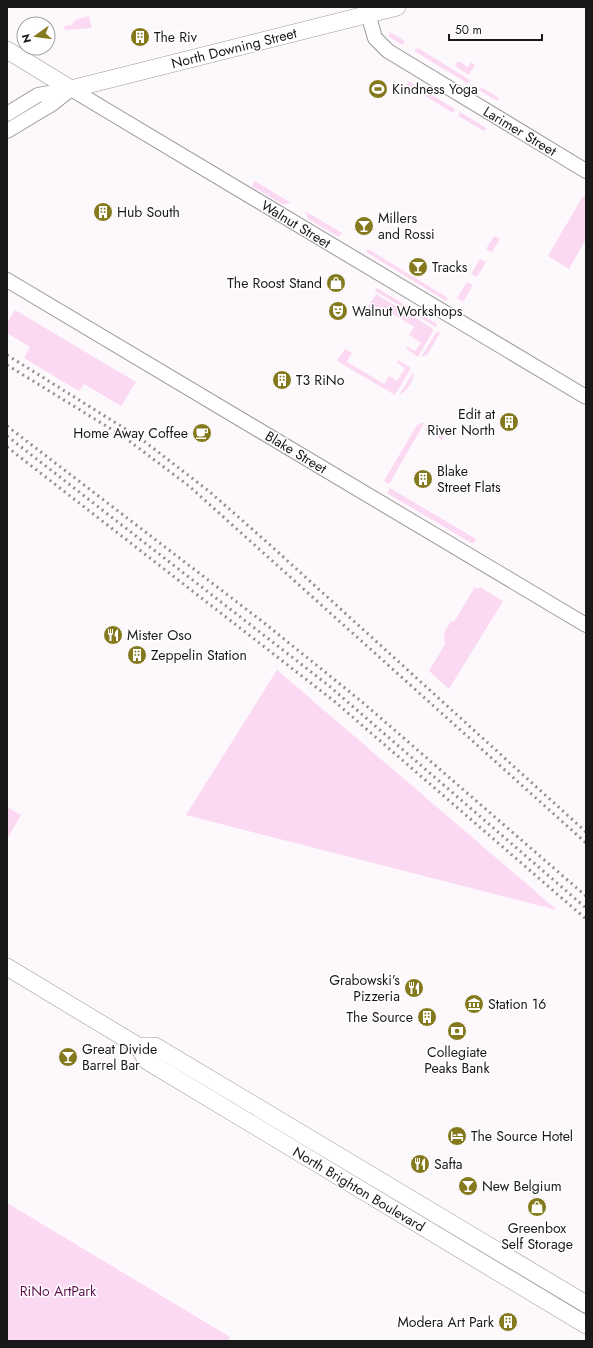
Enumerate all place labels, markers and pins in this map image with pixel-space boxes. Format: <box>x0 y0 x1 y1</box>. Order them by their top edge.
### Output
building icon: The Riv <box>129 26 151 48</box>
place label: The Riv <box>154 27 198 47</box>
sports icon: Kindness Yoga <box>367 78 389 100</box>
place label: Kindness Yoga <box>392 79 478 99</box>
building icon: Hub South <box>92 201 114 223</box>
place label: Hub South <box>117 202 180 222</box>
place label: Millers and Rossi <box>378 208 435 244</box>
bar icon: Millers and Rossi <box>353 215 375 237</box>
bar icon: Tracks <box>407 256 429 278</box>
place label: Tracks <box>432 257 468 277</box>
shop icon: The Roost Stand <box>325 272 347 294</box>
place label: The Roost Stand <box>227 273 322 293</box>
theatre icon: Walnut Workshops <box>327 300 349 322</box>
place label: Walnut Workshops <box>352 301 463 321</box>
building icon: T3 RiNo <box>271 369 293 391</box>
place label: T3 RiNo <box>296 370 345 390</box>
place label: Edit at River North <box>427 404 496 440</box>
building icon: Edit at River North <box>498 411 520 433</box>
cafe icon: Home Away Coffee <box>191 422 213 444</box>
place label: Home Away Coffee <box>73 423 188 443</box>
place label: Blake Street Flats <box>437 461 501 497</box>
building icon: Blake Street Flats <box>412 468 434 490</box>
restaurant icon: Mister Oso <box>102 624 124 646</box>
place label: Mister Oso <box>127 625 192 645</box>
building icon: Zeppelin Station <box>126 644 148 666</box>
place label: Zeppelin Station <box>151 645 247 665</box>
place label: Grabowski’s Pizzeria <box>329 970 400 1006</box>
restaurant icon: Grabowski’s Pizzeria <box>403 977 425 999</box>
museum icon: Station 16 <box>463 993 485 1015</box>
place label: Station 16 <box>488 994 546 1014</box>
building icon: The Source <box>416 1006 438 1028</box>
place label: The Source <box>347 1007 413 1027</box>
bank icon: Collegiate Peaks Bank <box>446 1020 468 1042</box>
place label: Great Divide Barrel Bar <box>82 1039 157 1075</box>
place label: Collegiate Peaks Bank <box>424 1042 490 1078</box>
bar icon: Great Divide Barrel Bar <box>57 1046 79 1068</box>
hotel icon: The Source Hotel <box>446 1125 468 1147</box>
place label: The Source Hotel <box>471 1126 573 1146</box>
restaurant icon: Safta <box>409 1153 431 1175</box>
place label: Safta <box>434 1154 463 1174</box>
bar icon: New Belgium <box>457 1175 479 1197</box>
place label: New Belgium <box>482 1176 562 1196</box>
shop icon: Greenbox Self Storage <box>526 1196 548 1218</box>
place label: Greenbox Self Storage <box>501 1218 573 1254</box>
building icon: Modera Art Park <box>497 1311 519 1333</box>
place label: Modera Art Park <box>398 1312 495 1332</box>

